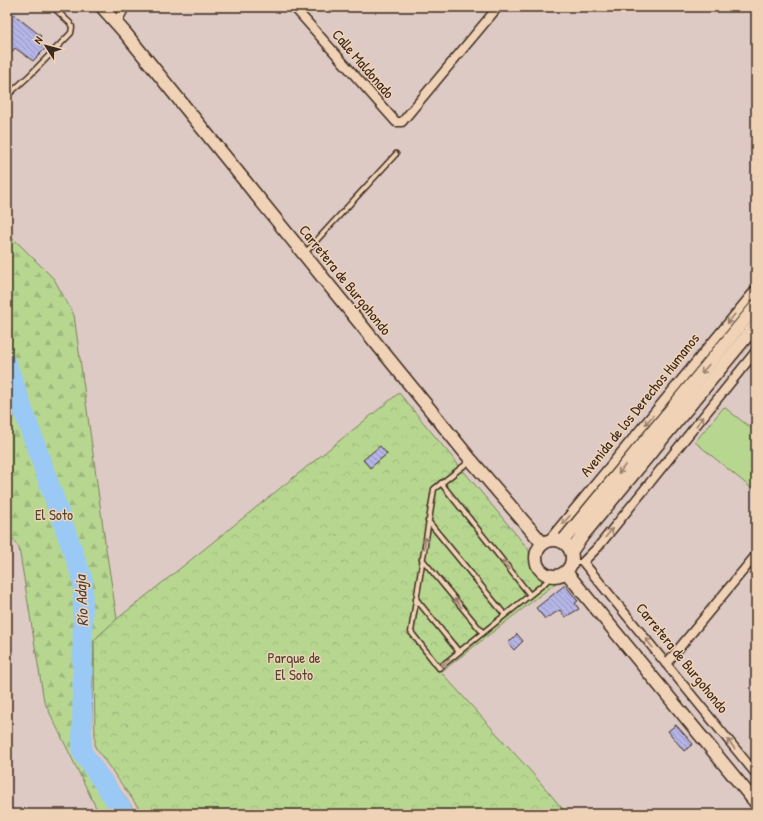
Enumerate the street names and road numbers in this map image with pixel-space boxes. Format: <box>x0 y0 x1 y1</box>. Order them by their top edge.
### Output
street label: Calle Maldonado <box>327 25 399 103</box>
street label: Carretera de Burgohondo <box>294 220 396 339</box>
street label: Avenida de los Derechos Humanos <box>575 328 704 481</box>
street label: Carretera de Burgohondo <box>631 598 733 717</box>

